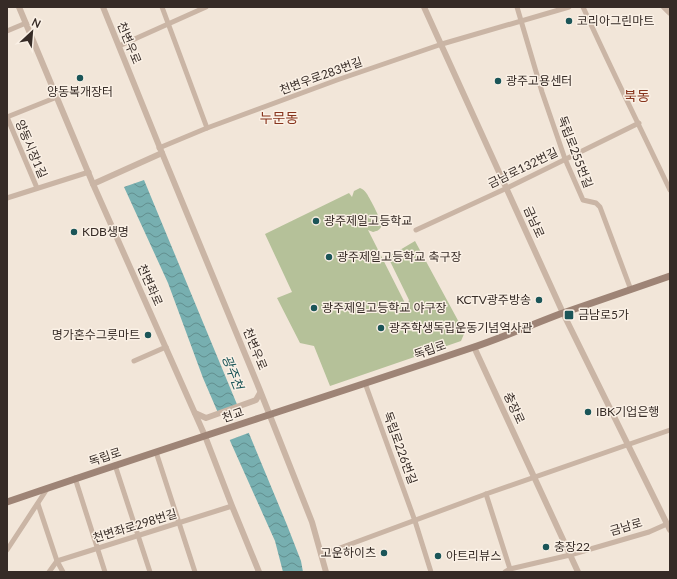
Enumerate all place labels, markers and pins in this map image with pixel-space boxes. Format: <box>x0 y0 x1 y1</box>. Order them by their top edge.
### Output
place label: 코리아그린마트 <box>577 13 654 28</box>
marker: 코리아그린마트 <box>564 16 574 26</box>
marker: 양동복개장터 <box>75 73 85 83</box>
place label: 광주고용센터 <box>506 73 572 88</box>
marker: 광주고용센터 <box>493 76 503 86</box>
place label: 양동복개장터 <box>47 84 113 99</box>
place label: 광주제일고등학교 <box>324 213 412 228</box>
marker: 광주제일고등학교 <box>311 216 321 226</box>
place label: KDB생명 <box>82 224 129 239</box>
marker: KDB생명 <box>69 227 79 237</box>
place label: 광주제일고등학교 축구장 <box>337 249 462 264</box>
marker: 광주제일고등학교 축구장 <box>324 252 334 262</box>
place label: KCTV광주방송 <box>456 292 531 307</box>
marker: KCTV광주방송 <box>534 295 544 305</box>
place label: 광주제일고등학교 야구장 <box>322 300 447 315</box>
marker: 광주제일고등학교 야구장 <box>309 303 319 313</box>
place label: 금남로5가 <box>578 307 629 322</box>
marker: 금남로5가 <box>563 309 575 321</box>
place label: 광주학생독립운동기념역사관 <box>389 320 533 335</box>
marker: 광주학생독립운동기념역사관 <box>376 323 386 333</box>
place label: 명가혼수그릇마트 <box>52 327 140 342</box>
marker: 명가혼수그릇마트 <box>143 330 153 340</box>
place label: IBK기업은행 <box>596 404 659 419</box>
marker: IBK기업은행 <box>583 407 593 417</box>
place label: 충장22 <box>554 539 590 554</box>
marker: 충장22 <box>541 542 551 552</box>
place label: 고운하이츠 <box>321 545 376 560</box>
marker: 고운하이츠 <box>379 548 389 558</box>
place label: 아트리뷰스 <box>446 548 501 563</box>
marker: 아트리뷰스 <box>433 551 443 561</box>

